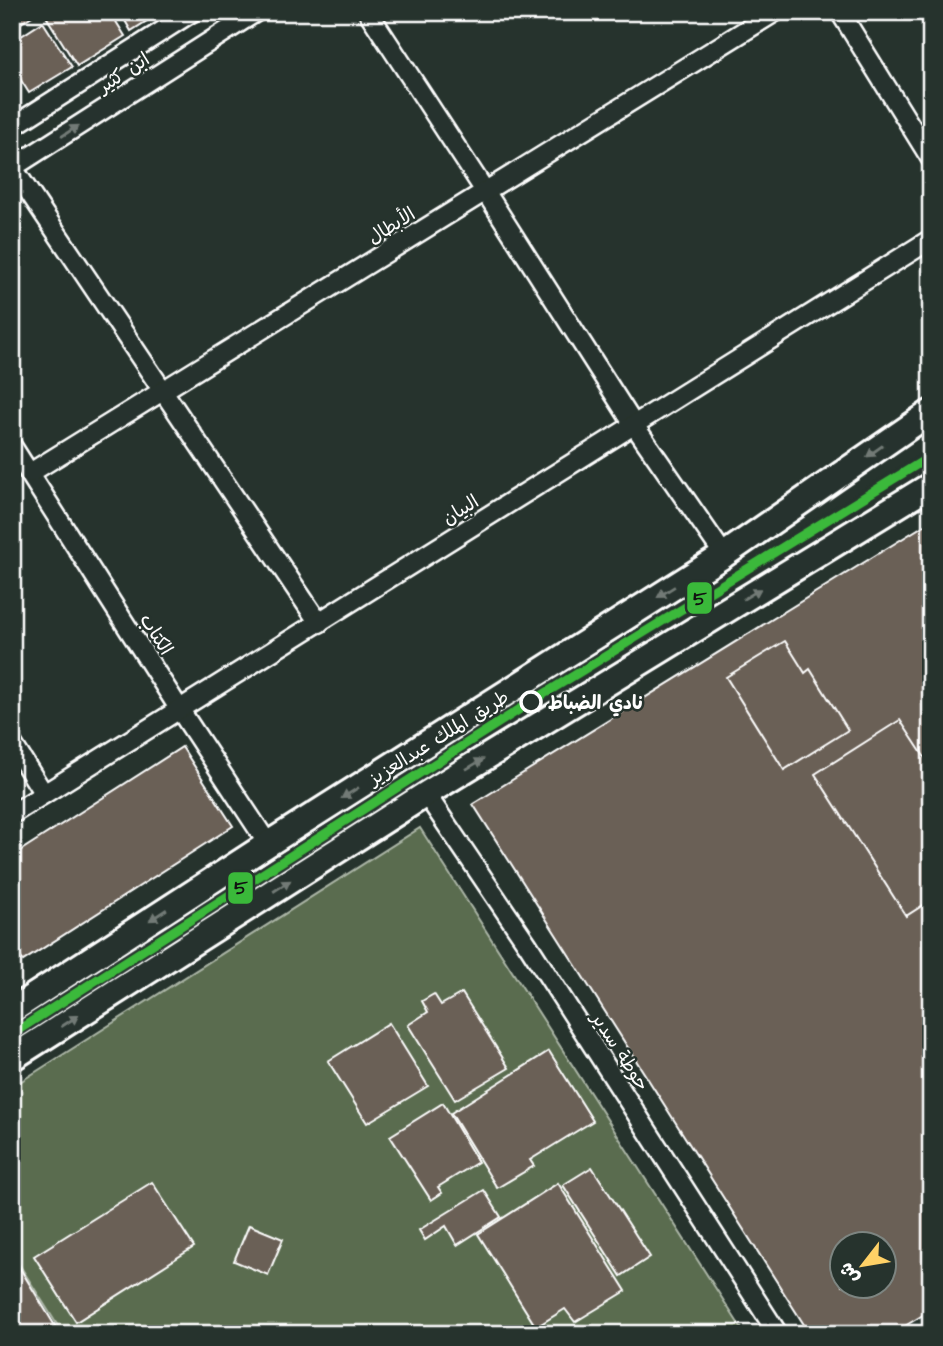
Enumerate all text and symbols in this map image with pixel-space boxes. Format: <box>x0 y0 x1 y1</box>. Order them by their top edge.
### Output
street label: ابن كثير <box>91 46 155 101</box>
one-way arrow <box>60 125 79 138</box>
street label: الأبطال <box>363 201 421 251</box>
one-way arrow <box>866 444 884 458</box>
street label: البيان <box>437 489 484 532</box>
line badge: 5 <box>686 581 713 615</box>
one-way arrow <box>656 586 676 599</box>
text: 5 <box>693 586 707 613</box>
one-way arrow <box>743 588 762 601</box>
street label: الكتاب <box>132 609 179 661</box>
street label: طريق الملك عبدالعزيز <box>361 684 514 794</box>
place label: نادي الضباط <box>548 690 643 717</box>
marker: نادي الضباط <box>520 691 542 713</box>
one-way arrow <box>465 758 484 770</box>
one-way arrow <box>340 786 359 799</box>
line badge: 5 <box>227 871 254 905</box>
text: 5 <box>234 875 248 902</box>
one-way arrow <box>273 879 292 892</box>
one-way arrow <box>148 909 168 922</box>
street label: حوطة سدير <box>583 1005 655 1097</box>
one-way arrow <box>60 1015 79 1028</box>
north arrow <box>828 1230 898 1300</box>
text: ش <box>833 1257 867 1289</box>

